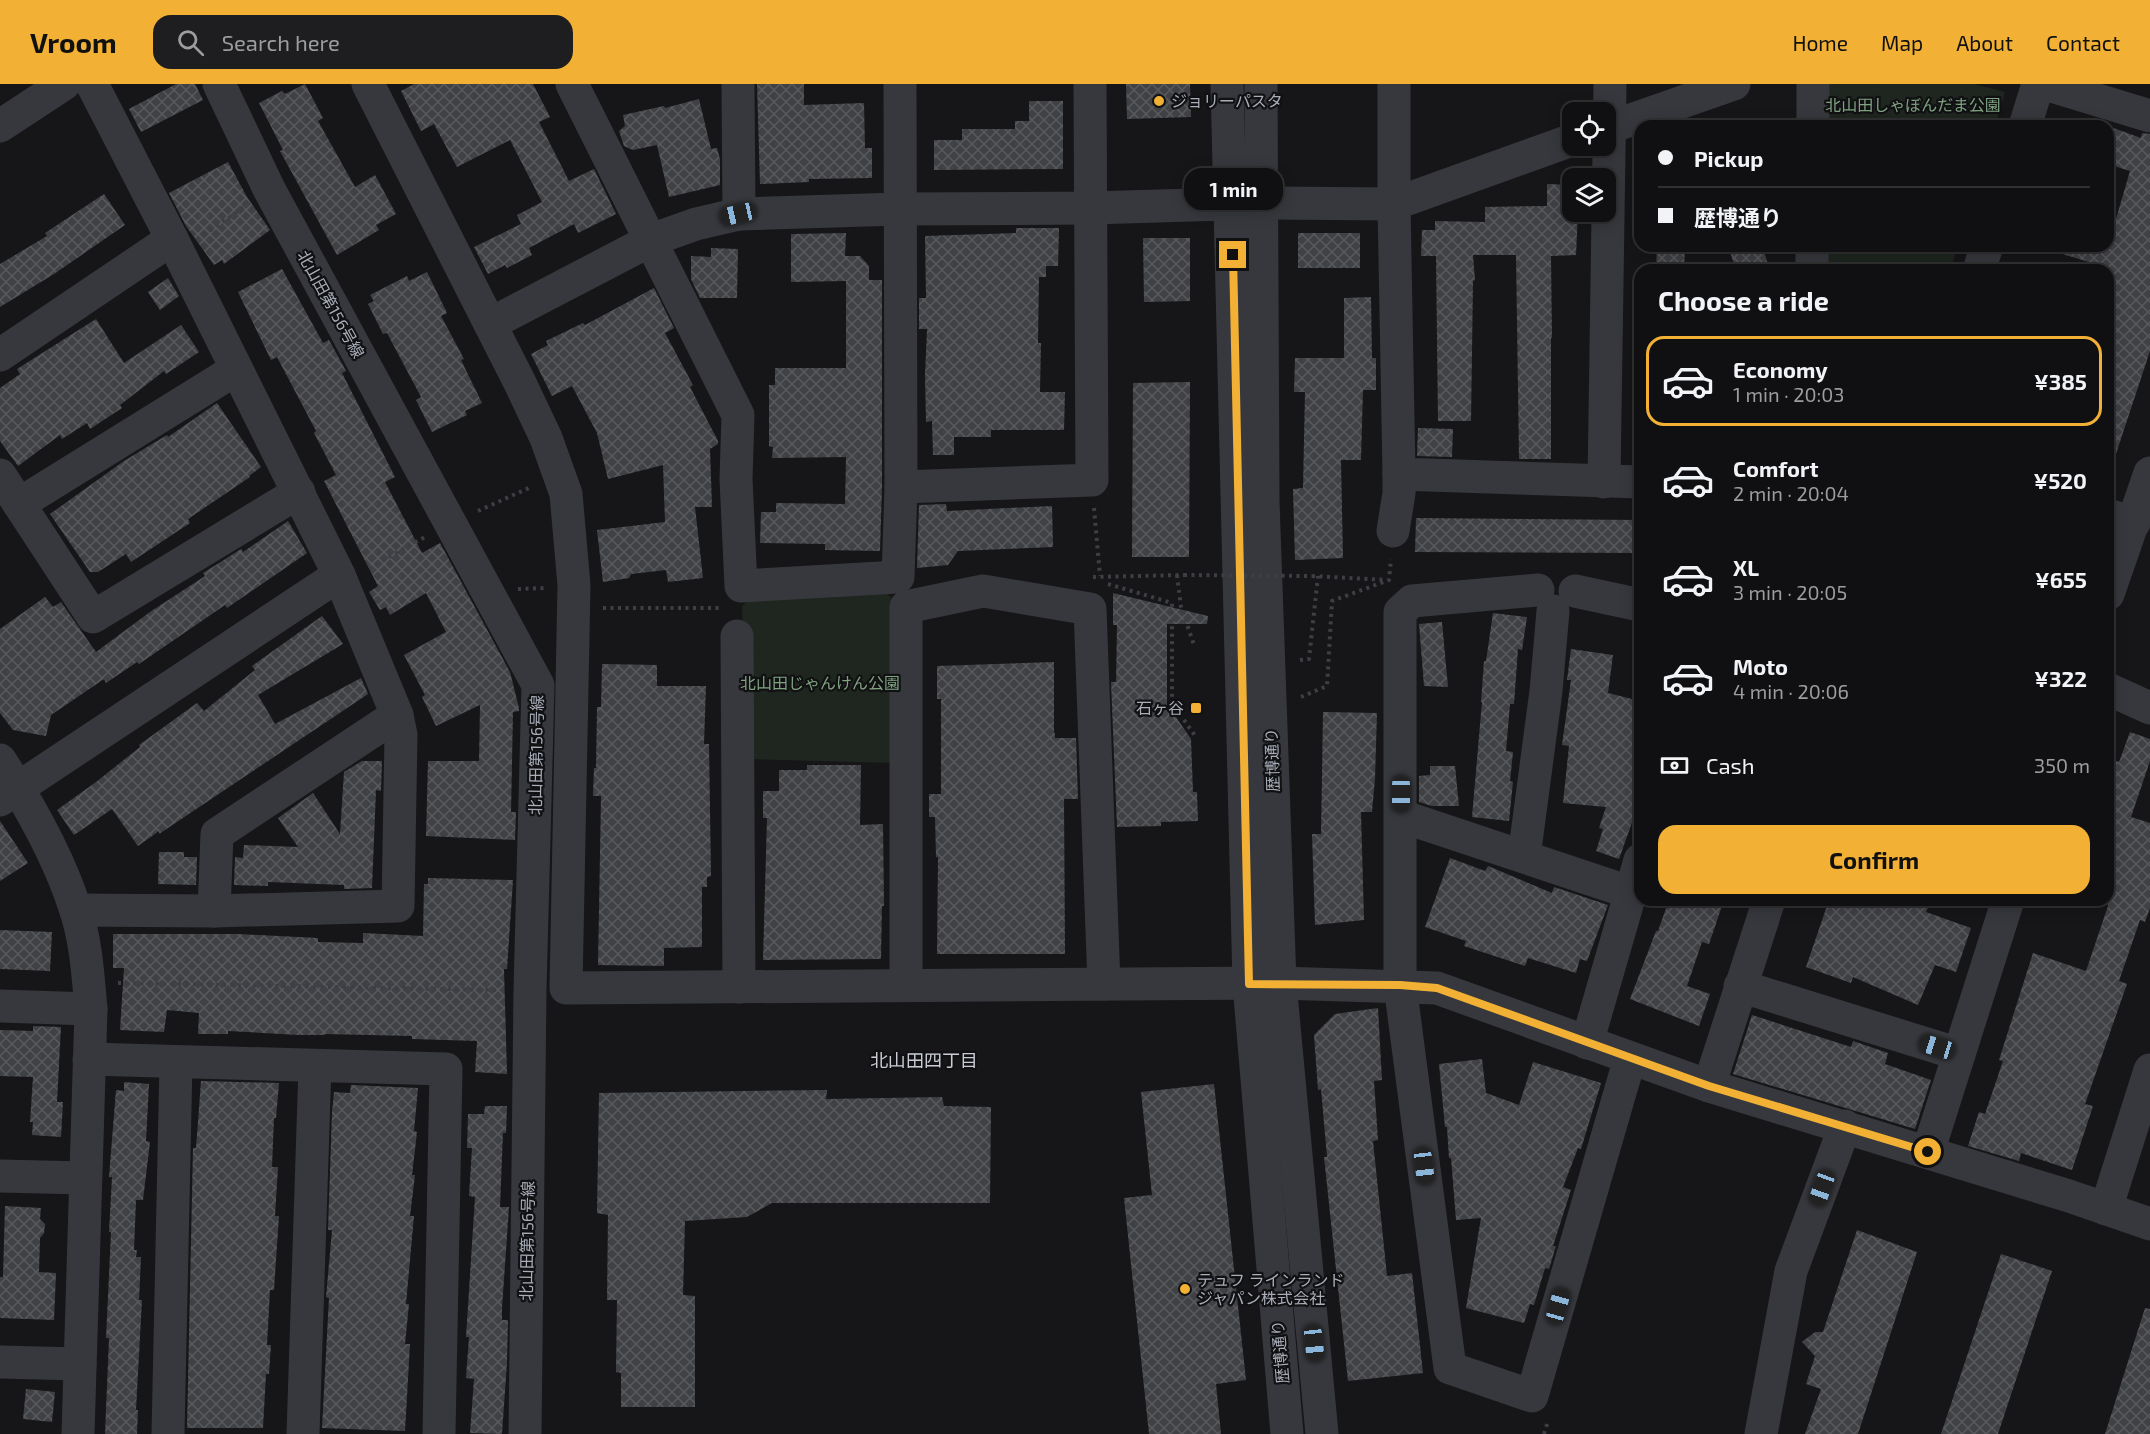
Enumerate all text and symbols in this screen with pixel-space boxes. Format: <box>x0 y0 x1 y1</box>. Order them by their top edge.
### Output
search box <box>153 15 573 69</box>
text: Vroom <box>30 25 117 59</box>
icon: search <box>174 26 207 59</box>
text: Search here <box>222 29 340 55</box>
text: Home <box>1792 30 1848 55</box>
text: Map <box>1881 30 1923 55</box>
text: About <box>1956 30 2013 55</box>
text: Contact <box>2046 30 2120 55</box>
place label: ジョリーパスタ <box>1171 91 1283 110</box>
marker: ジョリーパスタ <box>1152 94 1166 108</box>
park label: 北山田しゃぼんだま公園 <box>1825 95 2001 114</box>
map controls <box>1562 102 1616 222</box>
button: locate <box>1562 102 1616 156</box>
text: Pickup <box>1694 145 1763 171</box>
callout: 1 min <box>1184 168 1282 210</box>
button: layers <box>1562 168 1616 222</box>
text: 1 min <box>1209 177 1258 201</box>
car <box>718 201 758 227</box>
text: 歴博通り <box>1694 204 1782 230</box>
route end <box>1219 241 1246 268</box>
street label: 北山田第156号線 <box>294 247 369 361</box>
text: Choose a ride <box>1658 284 1829 316</box>
icon: car <box>1661 354 1715 408</box>
text: Economy <box>1733 356 1828 382</box>
text: ¥385 <box>2034 368 2087 394</box>
text: 1 min · 20:03 <box>1733 382 1844 406</box>
icon: car <box>1661 453 1715 507</box>
text: Comfort <box>1733 455 1818 481</box>
text: ¥520 <box>2034 467 2087 493</box>
text: 2 min · 20:04 <box>1733 481 1849 505</box>
icon: car <box>1661 552 1715 606</box>
text: XL <box>1733 554 1759 580</box>
text: ¥655 <box>2035 566 2087 592</box>
text: 3 min · 20:05 <box>1733 580 1847 604</box>
icon: car <box>1661 651 1715 705</box>
text: Moto <box>1733 653 1788 679</box>
text: ¥322 <box>2034 665 2087 691</box>
park label: 北山田じゃんけん公園 <box>740 673 900 692</box>
text: 4 min · 20:06 <box>1733 679 1849 703</box>
street label: 北山田第156号線 <box>525 695 546 815</box>
place label: 石ヶ谷 <box>1136 698 1184 717</box>
marker: 石ヶ谷 <box>1189 701 1203 715</box>
street label: 歴博通り <box>1261 728 1282 792</box>
icon: cash <box>1658 749 1691 782</box>
text: Cash <box>1706 752 1755 778</box>
text: 350 m <box>2034 753 2090 777</box>
car <box>1392 776 1410 812</box>
button: Confirm <box>1658 825 2090 894</box>
car <box>1917 1033 1957 1061</box>
district label: 北山田四丁目 <box>870 1049 978 1071</box>
route start <box>1914 1138 1941 1165</box>
car <box>1413 1147 1435 1185</box>
car <box>1807 1168 1837 1208</box>
street label: 北山田第156号線 <box>516 1181 537 1301</box>
place label: テュフ ラインランド ジャパン株式会社 <box>1197 1270 1345 1307</box>
marker: テュフ ラインランド ジャパン株式会社 <box>1178 1282 1192 1296</box>
car <box>1544 1286 1572 1326</box>
street label: 歴博通り <box>1267 1319 1292 1385</box>
car <box>1303 1324 1325 1362</box>

